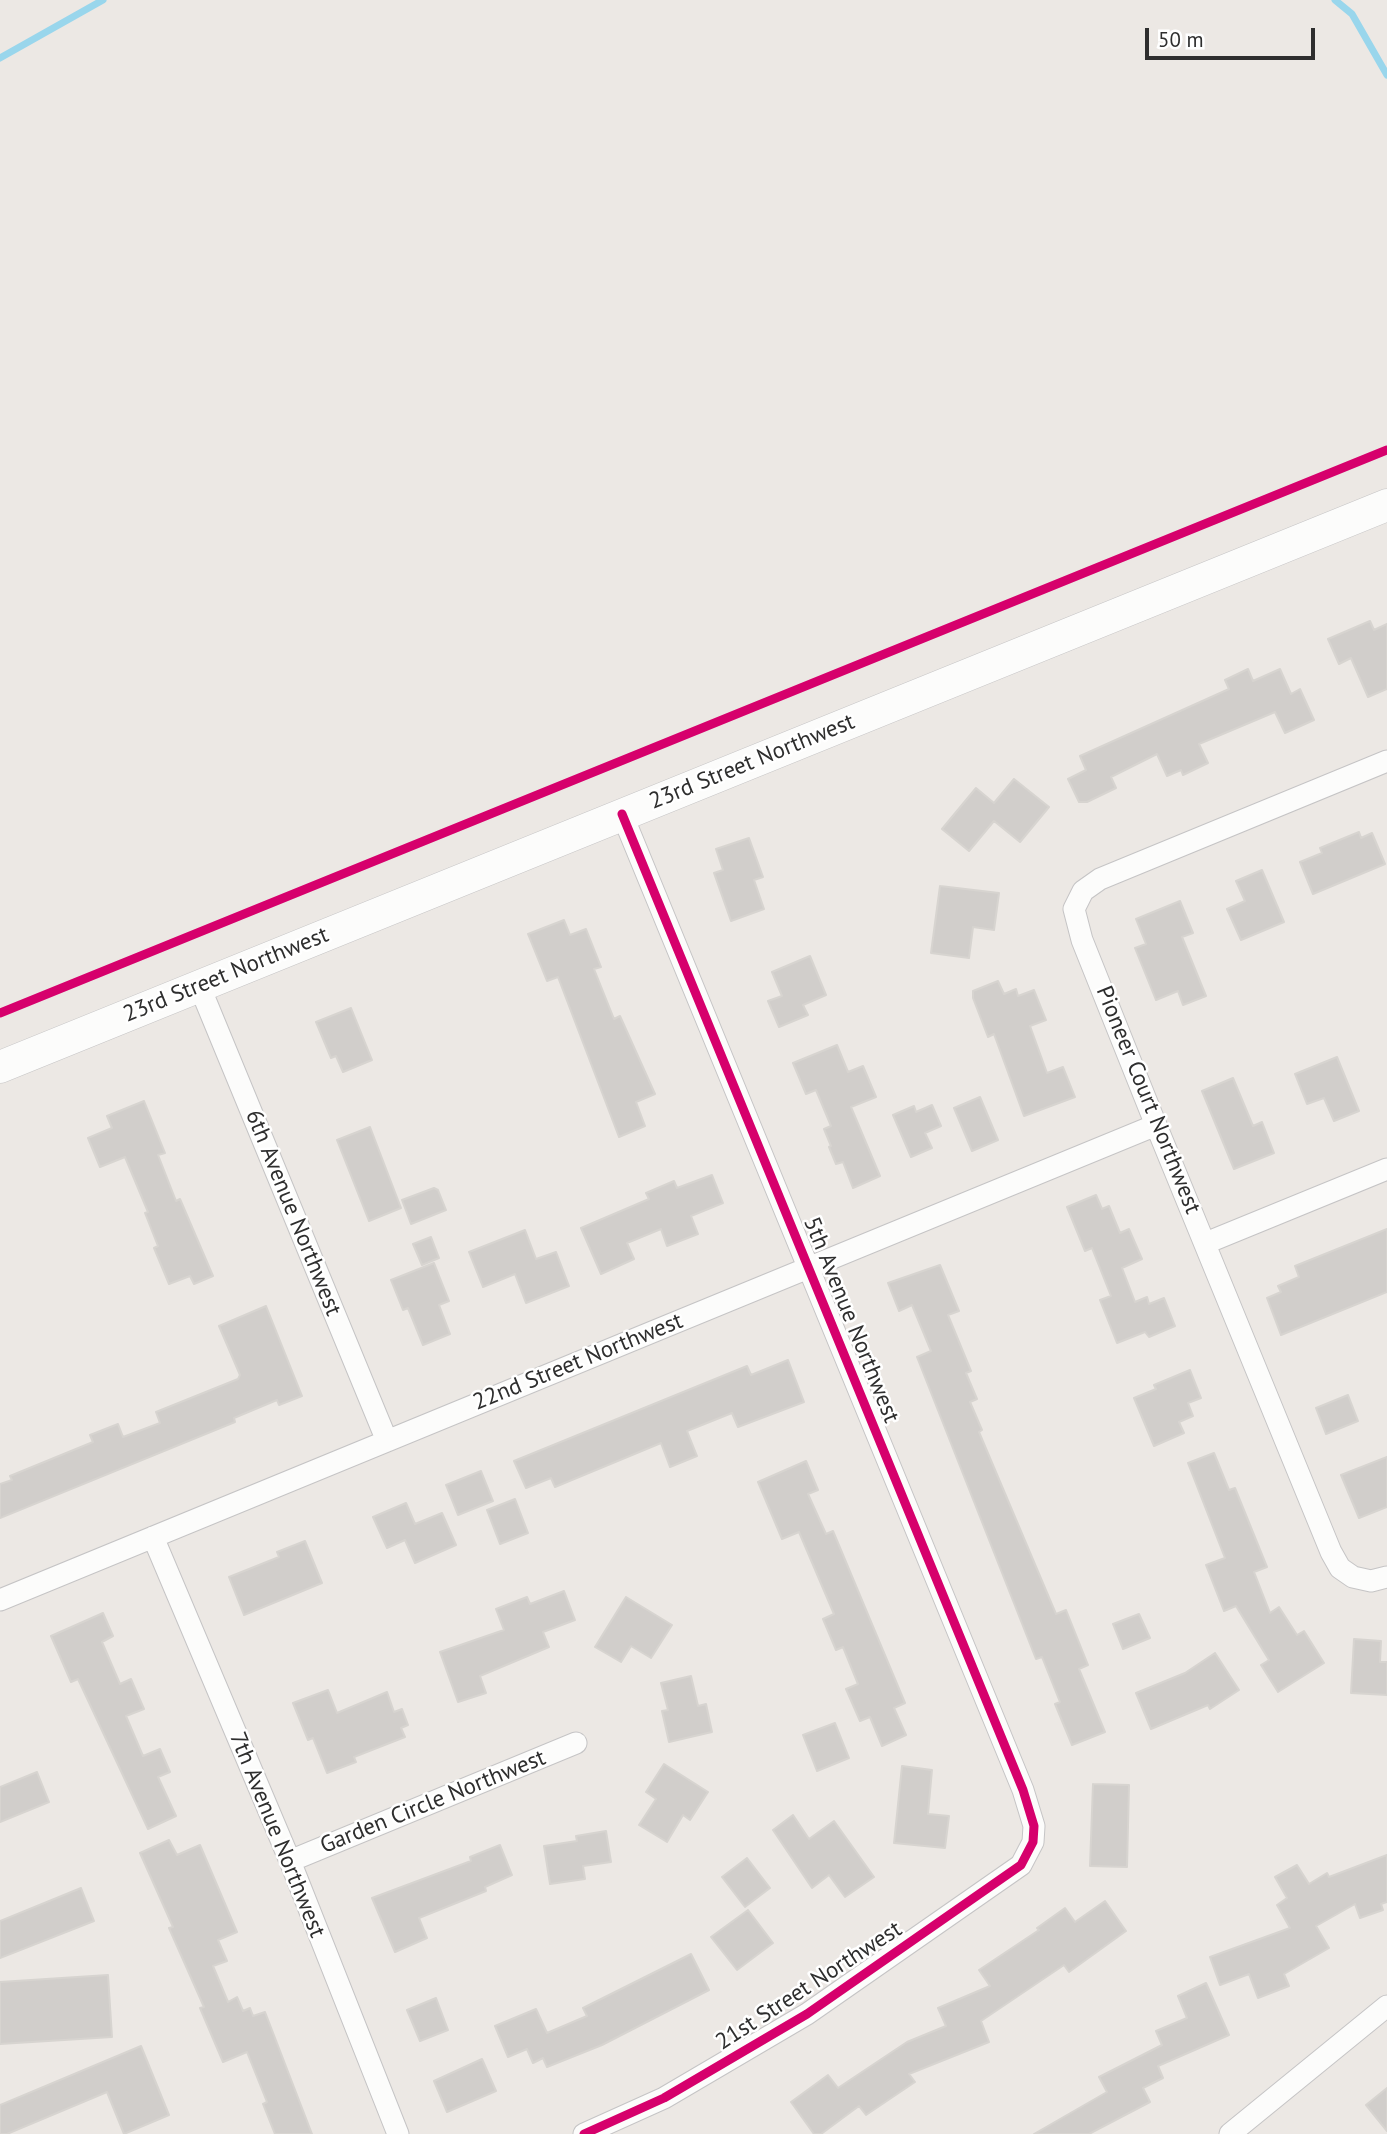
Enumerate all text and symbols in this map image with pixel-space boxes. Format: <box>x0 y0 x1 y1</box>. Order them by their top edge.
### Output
scale bar <box>1149 14 1319 58</box>
text: 50 m <box>1158 26 1204 53</box>
street label: 23rd Street Northwest <box>645 708 859 816</box>
street label: 23rd Street Northwest <box>119 921 333 1029</box>
street label: Pioneer Court Northwest <box>1090 982 1206 1218</box>
street label: 6th Avenue Northwest <box>239 1106 347 1320</box>
street label: 5th Avenue Northwest <box>797 1213 905 1427</box>
street label: 22nd Street Northwest <box>469 1307 687 1417</box>
street label: 7th Avenue Northwest <box>223 1728 331 1942</box>
street label: Garden Circle Northwest <box>316 1744 550 1860</box>
street label: 21st Street Northwest <box>711 1916 907 2056</box>

